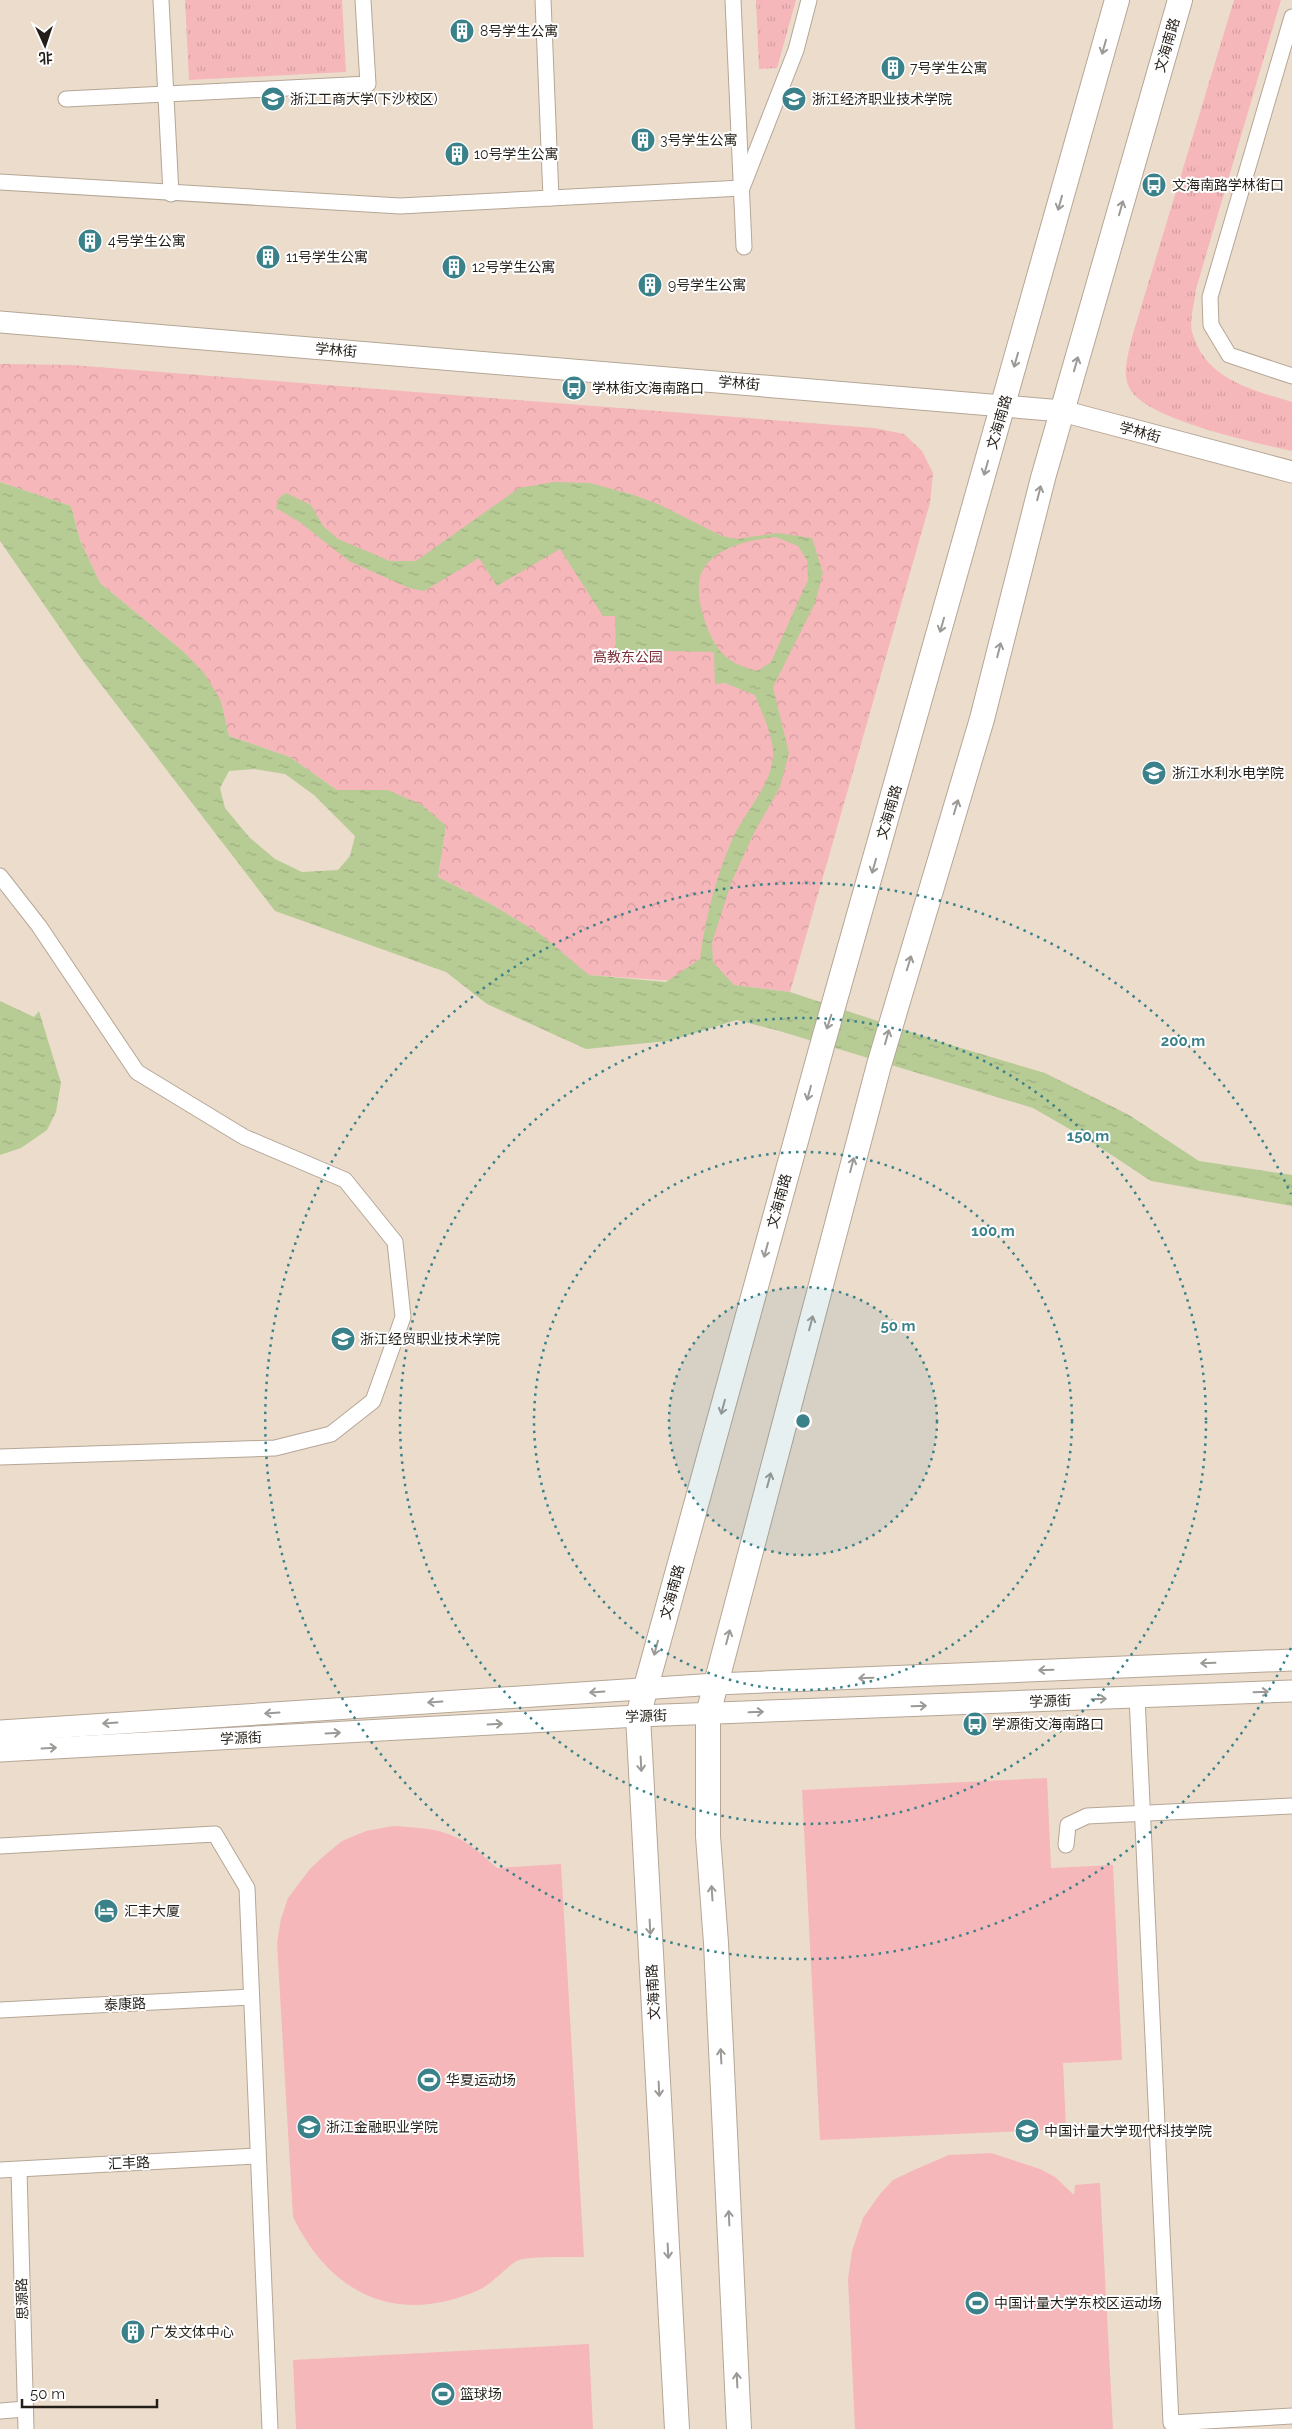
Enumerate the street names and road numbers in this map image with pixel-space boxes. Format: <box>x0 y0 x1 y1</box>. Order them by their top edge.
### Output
street label: 文海南路 <box>1152 16 1182 74</box>
street label: 学林街 <box>314 340 358 360</box>
street label: 学林街 <box>717 373 761 393</box>
street label: 文海南路 <box>984 393 1014 451</box>
street label: 学林街 <box>1118 419 1162 445</box>
street label: 文海南路 <box>874 783 904 841</box>
street label: 文海南路 <box>764 1172 794 1230</box>
street label: 文海南路 <box>657 1563 687 1621</box>
street label: 学源街 <box>1029 1692 1071 1710</box>
street label: 学源街 <box>625 1707 667 1725</box>
street label: 学源街 <box>220 1729 262 1747</box>
street label: 文海南路 <box>644 1964 662 2020</box>
street label: 泰康路 <box>104 1995 146 2013</box>
street label: 汇丰路 <box>108 2154 150 2172</box>
street label: 思源路 <box>13 2278 31 2320</box>

